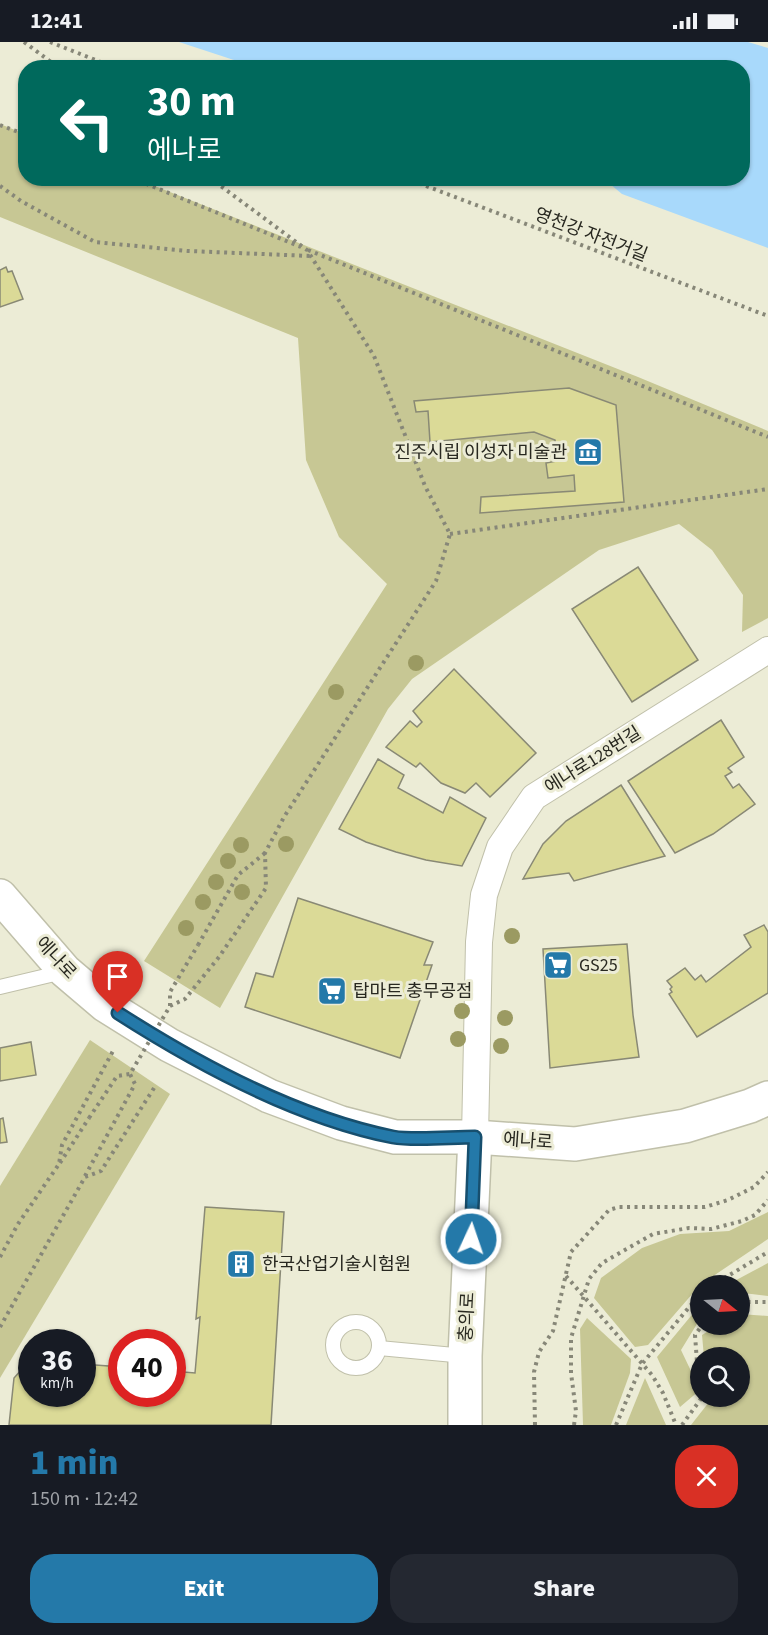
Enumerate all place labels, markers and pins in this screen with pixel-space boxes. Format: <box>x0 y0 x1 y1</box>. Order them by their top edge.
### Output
museum icon: 진주시립 이성자 미술관 <box>572 436 604 468</box>
place label: 진주시립 이성자 미술관 <box>394 440 567 465</box>
supermarket icon: GS25 <box>542 949 574 981</box>
pin <box>92 951 143 1013</box>
place label: GS25 <box>579 953 618 978</box>
supermarket icon: 탑마트 충무공점 <box>316 975 348 1007</box>
place label: 탑마트 충무공점 <box>353 979 473 1004</box>
building icon: 한국산업기술시험원 <box>225 1248 257 1280</box>
place label: 한국산업기술시험원 <box>262 1252 411 1277</box>

